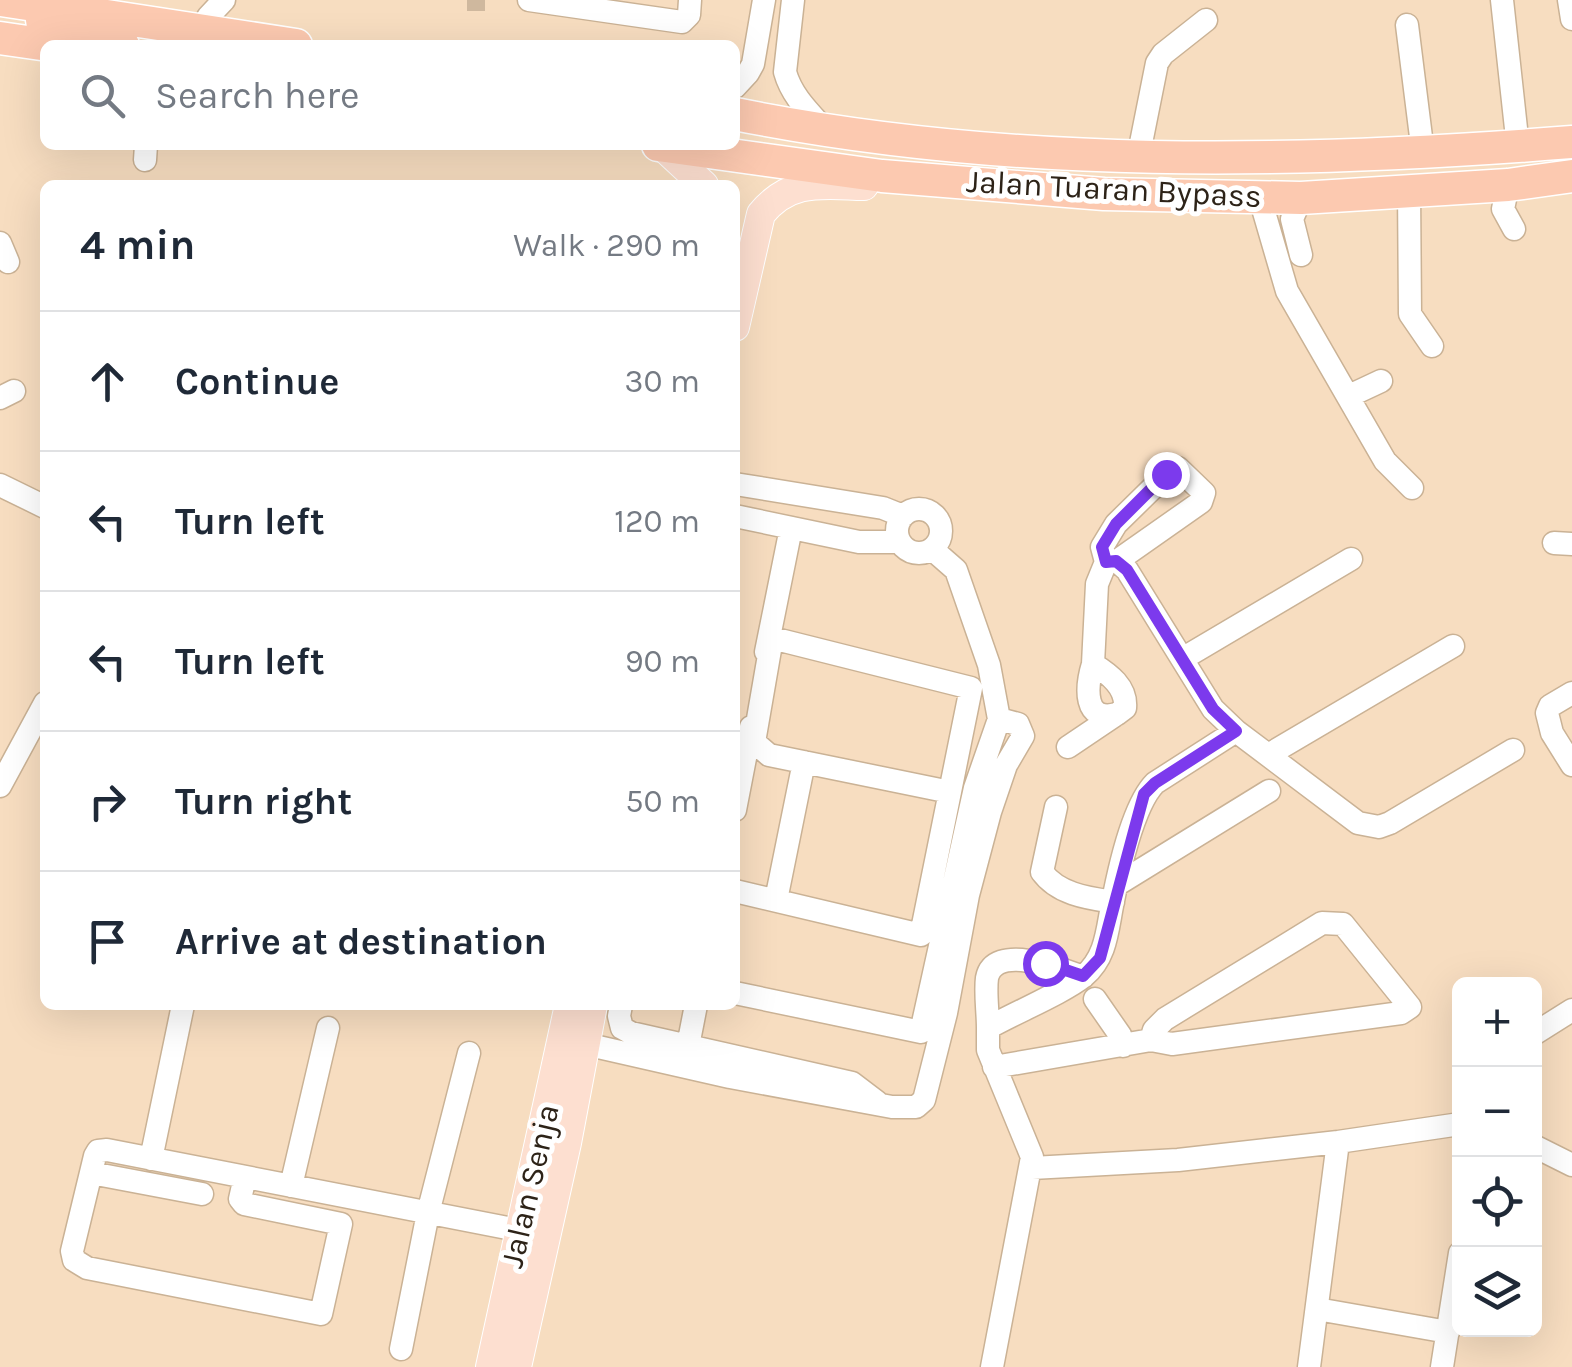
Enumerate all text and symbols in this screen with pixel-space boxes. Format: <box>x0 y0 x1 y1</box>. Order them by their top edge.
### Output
search box <box>40 40 740 150</box>
icon: search <box>75 68 130 123</box>
text: Search here <box>155 73 359 118</box>
street label: Jalan Tuaran Bypass <box>965 163 1263 215</box>
text: 4 min <box>80 220 195 270</box>
text: Walk · 290 m <box>513 227 700 264</box>
icon: ahead <box>80 354 135 409</box>
text: Continue <box>175 359 339 404</box>
text: 30 m <box>625 363 700 400</box>
route end <box>1144 452 1190 498</box>
icon: left <box>80 494 135 549</box>
text: Turn left <box>175 499 325 544</box>
text: 120 m <box>614 503 700 540</box>
icon: left <box>80 634 135 689</box>
text: Turn left <box>175 639 325 684</box>
text: 90 m <box>625 643 700 680</box>
icon: right <box>80 774 135 829</box>
text: Turn right <box>175 779 352 824</box>
text: 50 m <box>625 783 700 820</box>
icon: arrive <box>80 914 135 969</box>
text: Arrive at destination <box>175 919 547 964</box>
route start <box>1023 941 1069 987</box>
map controls <box>1452 977 1542 1337</box>
button: + <box>1452 977 1542 1067</box>
button: − <box>1452 1067 1542 1157</box>
street label: Jalan Senja <box>493 1101 567 1271</box>
button: locate <box>1452 1157 1542 1247</box>
button: layers <box>1452 1247 1542 1337</box>

